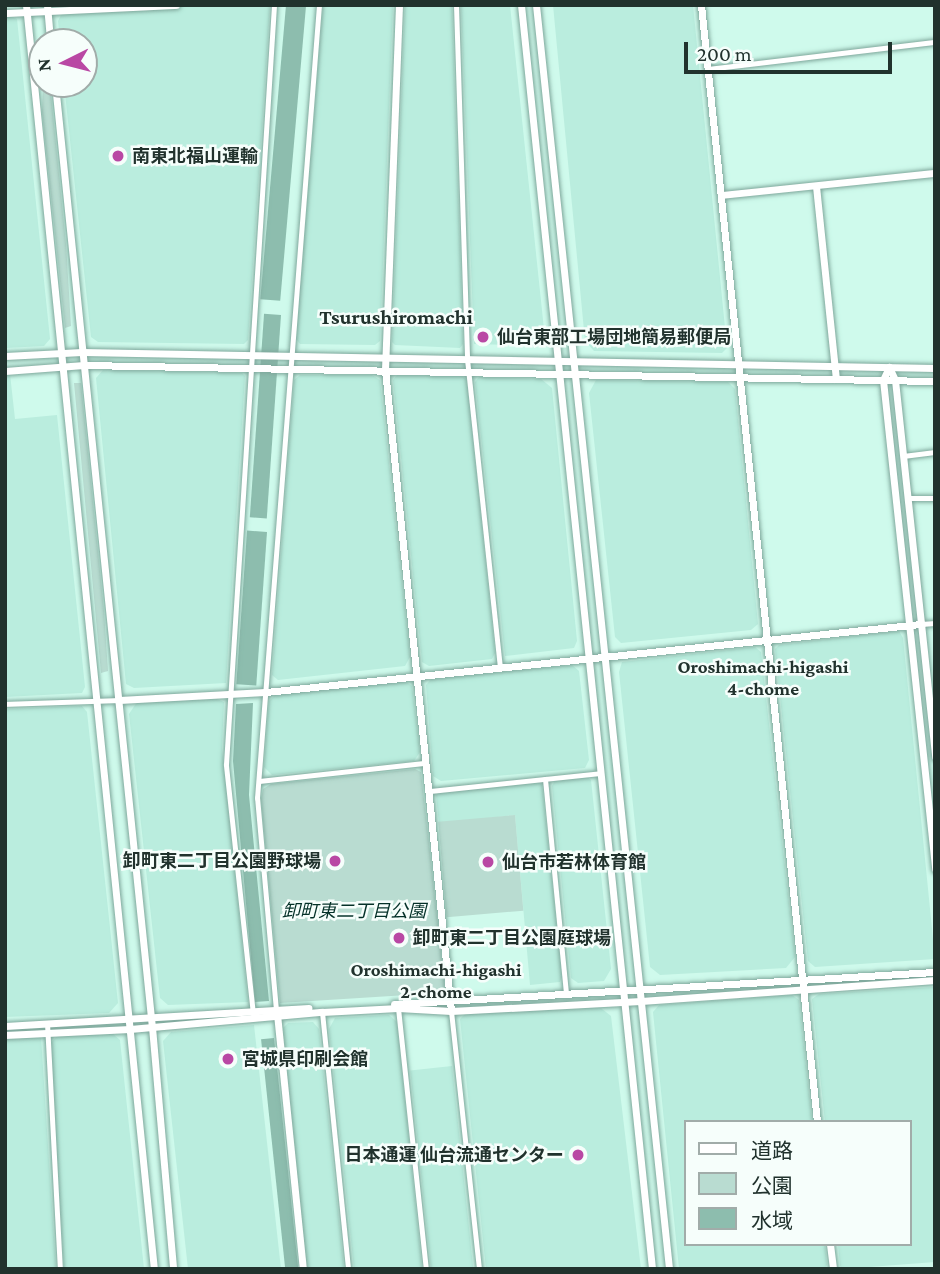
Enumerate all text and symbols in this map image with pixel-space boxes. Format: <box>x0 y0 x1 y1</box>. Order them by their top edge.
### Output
north arrow <box>28 28 98 98</box>
scale bar <box>688 28 896 72</box>
text: 200 m <box>697 42 752 66</box>
text: N <box>32 58 55 73</box>
place label: 南東北福山運輸 <box>132 145 258 167</box>
marker: 南東北福山運輸 <box>110 148 126 164</box>
district label: Tsurushiromachi <box>319 304 473 330</box>
place label: 仙台東部工場団地簡易郵便局 <box>497 326 731 348</box>
marker: 仙台東部工場団地簡易郵便局 <box>475 329 491 345</box>
district label: Oroshimachi-higashi 4-chome <box>677 656 849 700</box>
place label: 卸町東二丁目公園野球場 <box>123 850 321 872</box>
place label: 仙台市若林体育館 <box>502 851 646 873</box>
marker: 卸町東二丁目公園野球場 <box>327 853 343 869</box>
marker: 仙台市若林体育館 <box>480 854 496 870</box>
park label: 卸町東二丁目公園 <box>282 900 426 922</box>
place label: 卸町東二丁目公園庭球場 <box>413 927 611 949</box>
marker: 卸町東二丁目公園庭球場 <box>391 930 407 946</box>
district label: Oroshimachi-higashi 2-chome <box>350 959 522 1003</box>
place label: 宮城県印刷会館 <box>242 1048 368 1070</box>
marker: 宮城県印刷会館 <box>220 1051 236 1067</box>
legend <box>684 1120 912 1246</box>
text: 道路 <box>751 1139 793 1163</box>
place label: 日本通運 仙台流通センター <box>345 1144 564 1166</box>
marker: 日本通運 仙台流通センター <box>570 1147 586 1163</box>
text: 公園 <box>751 1174 793 1198</box>
text: 水域 <box>751 1209 793 1233</box>

